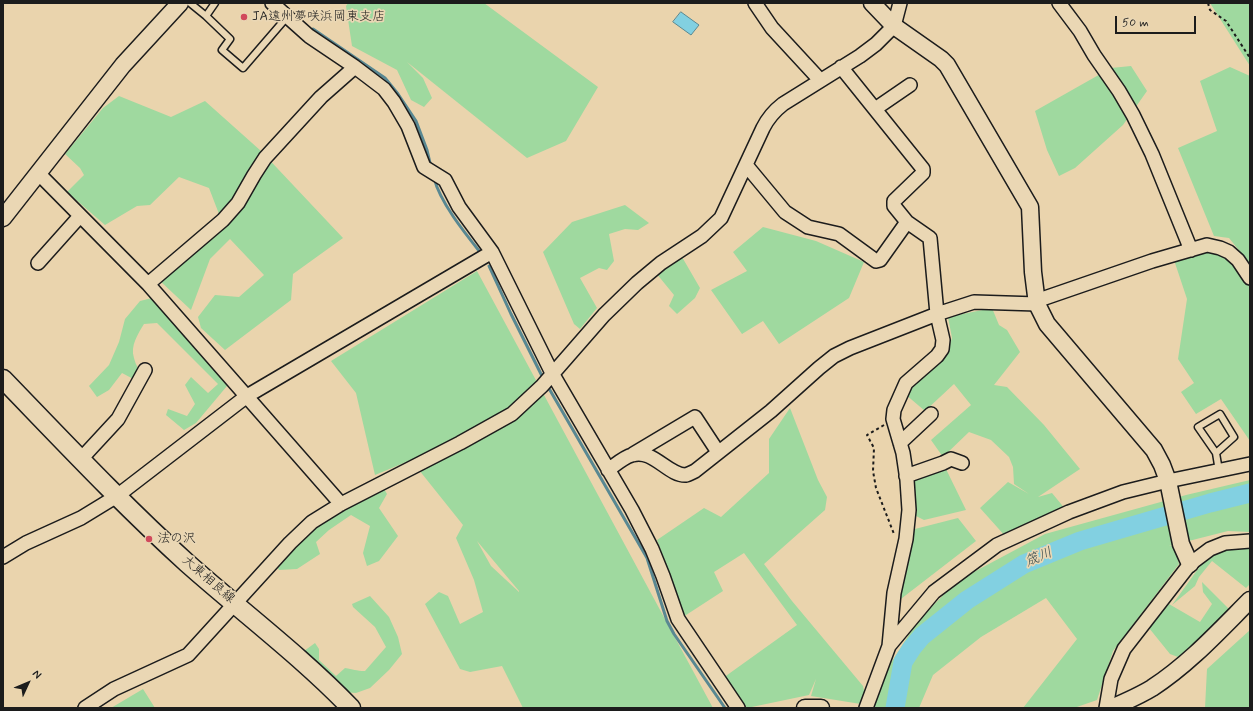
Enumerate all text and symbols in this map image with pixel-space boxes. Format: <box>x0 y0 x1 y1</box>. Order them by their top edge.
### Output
scale bar <box>1117 8 1198 34</box>
place label: JA遠州夢咲浜岡東支店 <box>252 9 385 25</box>
marker: JA遠州夢咲浜岡東支店 <box>239 12 249 22</box>
text: 50 m <box>1122 15 1149 31</box>
place label: 法の沢 <box>157 531 196 547</box>
marker: 法の沢 <box>144 534 154 544</box>
water label: 筬川 <box>1023 545 1055 571</box>
street label: 大東相良線 <box>178 553 238 607</box>
north arrow <box>8 663 48 703</box>
text: N <box>29 667 44 682</box>

